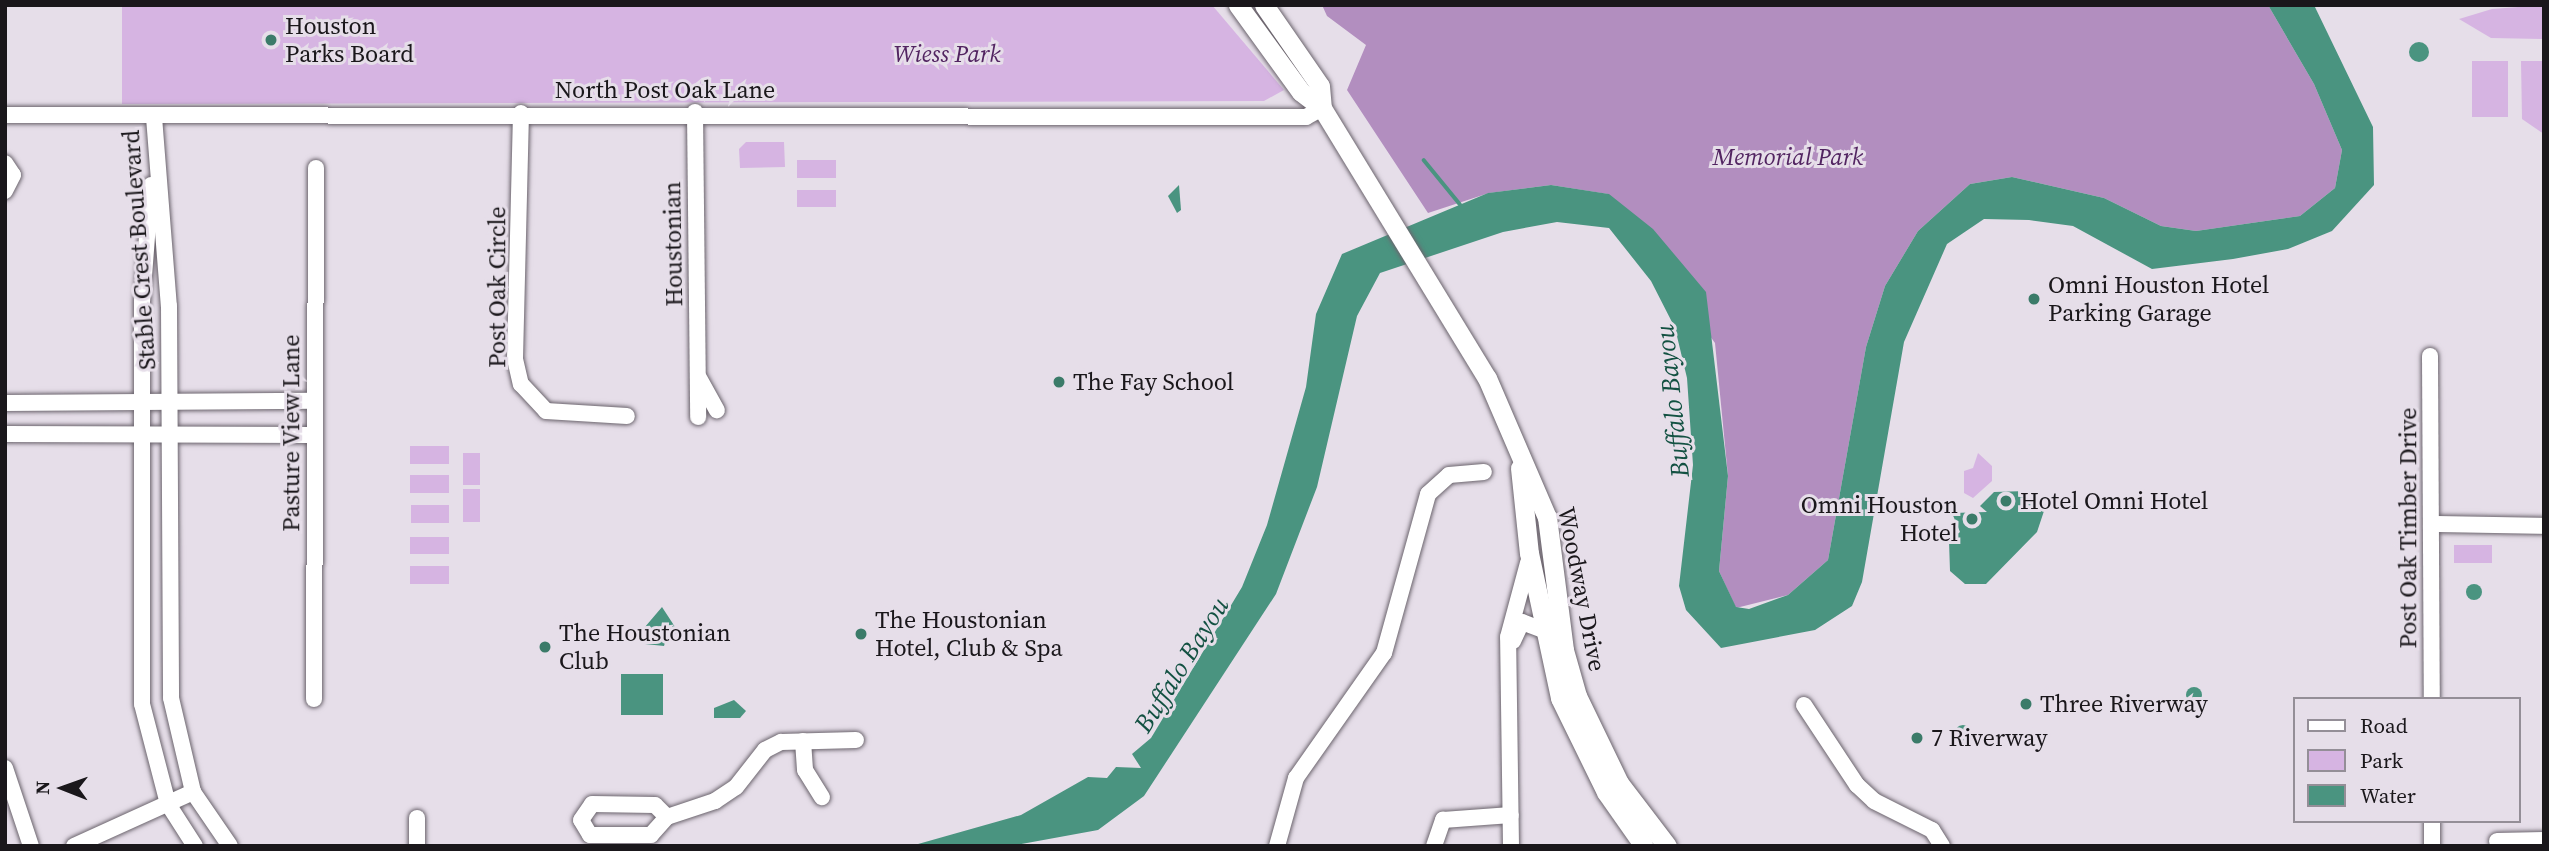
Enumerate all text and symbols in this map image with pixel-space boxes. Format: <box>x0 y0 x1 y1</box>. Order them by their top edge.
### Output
place label: Houston Parks Board <box>285 12 414 68</box>
marker: Houston Parks Board <box>263 32 279 48</box>
park label: Wiess Park <box>894 40 1000 68</box>
street label: North Post Oak Lane <box>555 76 775 104</box>
street label: Stable Crest Boulevard <box>116 129 162 371</box>
park label: Memorial Park <box>1713 143 1863 171</box>
street label: Houstonian <box>658 181 688 307</box>
street label: Post Oak Circle <box>483 206 511 368</box>
place label: Omni Houston Hotel Parking Garage <box>2048 271 2269 327</box>
marker: Omni Houston Hotel Parking Garage <box>2026 291 2042 307</box>
water label: Buffalo Bayou <box>1649 323 1697 479</box>
street label: Pasture View Lane <box>277 334 305 532</box>
place label: The Fay School <box>1073 368 1234 396</box>
marker: The Fay School <box>1051 374 1067 390</box>
street label: Post Oak Timber Drive <box>2394 407 2422 649</box>
place label: Hotel Omni Hotel <box>2020 487 2208 515</box>
place label: Omni Houston Hotel <box>1801 491 1958 547</box>
marker: Hotel Omni Hotel <box>1998 493 2014 509</box>
street label: Woodway Drive <box>1552 504 1612 674</box>
marker: Omni Houston Hotel <box>1964 511 1980 527</box>
water label: Buffalo Bayou <box>1128 592 1236 738</box>
place label: The Houstonian Hotel, Club & Spa <box>875 606 1063 662</box>
place label: The Houstonian Club <box>559 619 731 675</box>
marker: The Houstonian Hotel, Club & Spa <box>853 626 869 642</box>
marker: The Houstonian Club <box>537 639 553 655</box>
place label: Three Riverway <box>2040 690 2208 718</box>
marker: Three Riverway <box>2018 696 2034 712</box>
legend <box>2294 697 2521 823</box>
text: Road <box>2360 711 2408 740</box>
place label: 7 Riverway <box>1931 724 2047 752</box>
marker: 7 Riverway <box>1909 730 1925 746</box>
text: Park <box>2360 746 2403 775</box>
north arrow <box>28 753 98 823</box>
text: N <box>29 780 55 795</box>
text: Water <box>2360 781 2416 810</box>

